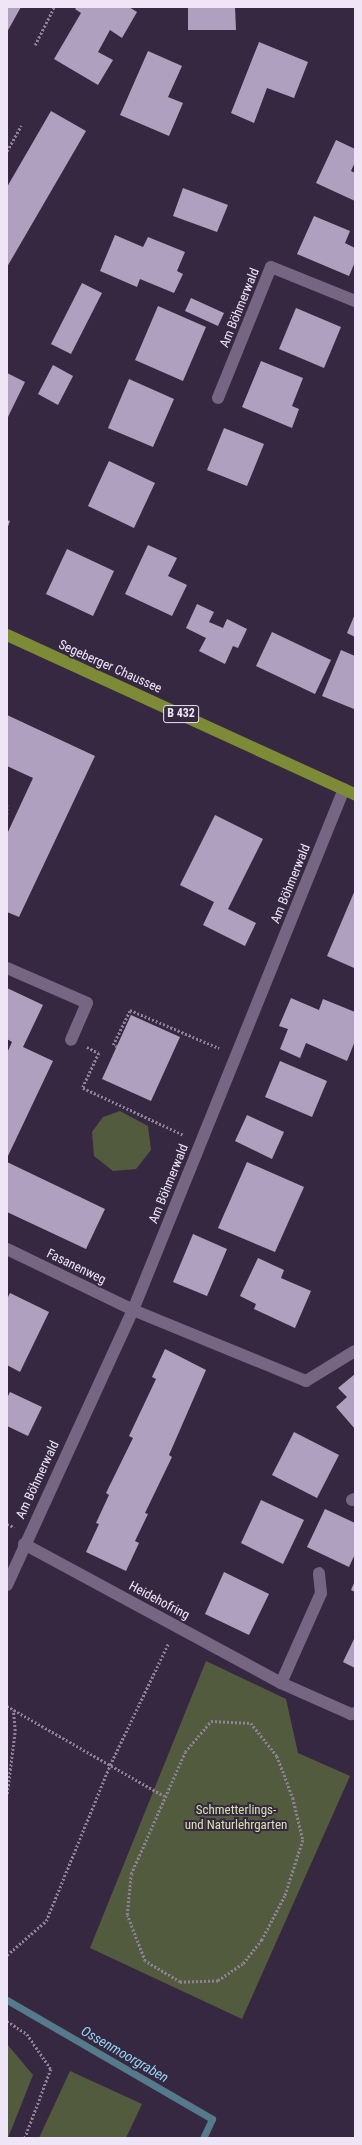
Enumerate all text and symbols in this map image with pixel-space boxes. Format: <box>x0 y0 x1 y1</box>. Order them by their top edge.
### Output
street label: Am Böhmerwald <box>217 266 263 350</box>
street label: Segeberger Chaussee <box>56 637 164 697</box>
road number: B 432 <box>163 704 199 724</box>
street label: Am Böhmerwald <box>268 842 314 926</box>
street label: Am Böhmerwald <box>146 1142 192 1226</box>
street label: Fasanenweg <box>44 1246 108 1288</box>
street label: Am Böhmerwald <box>13 1439 63 1521</box>
street label: Heidehofring <box>126 1579 192 1623</box>
park label: Schmetterlings- und Naturlehrgarten <box>185 1803 287 1834</box>
water label: Ossenmoorgraben <box>78 2022 172 2086</box>

